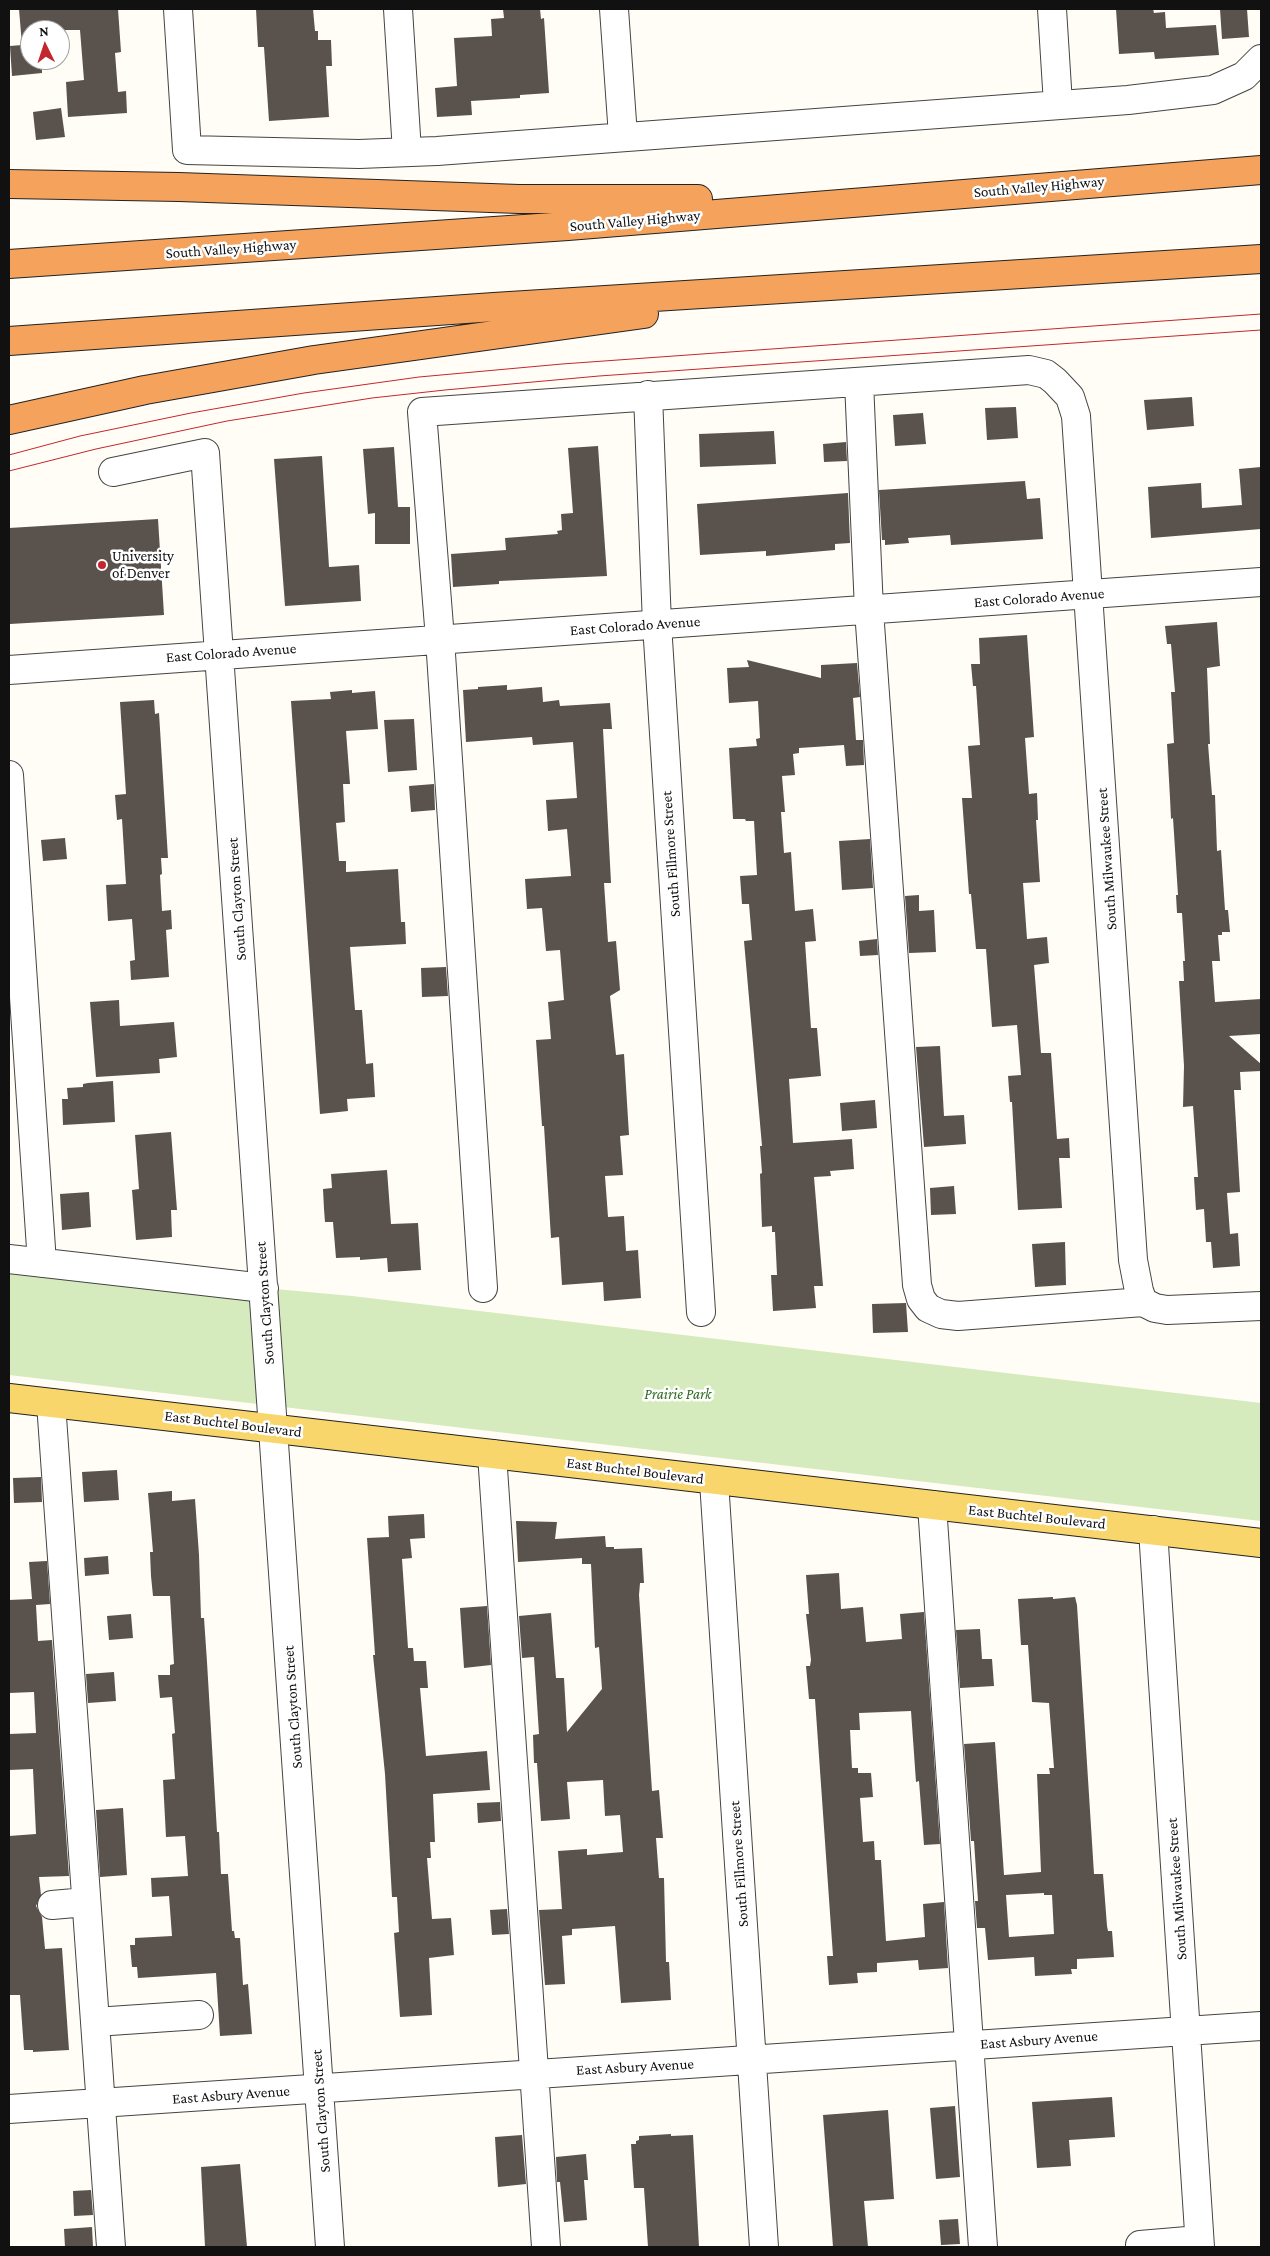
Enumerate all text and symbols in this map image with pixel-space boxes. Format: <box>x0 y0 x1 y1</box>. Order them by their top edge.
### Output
north arrow <box>20 20 70 70</box>
text: N <box>39 23 49 39</box>
street label: South Valley Highway <box>973 172 1105 202</box>
street label: South Valley Highway <box>569 206 701 236</box>
street label: South Valley Highway <box>165 235 297 263</box>
place label: University of Denver <box>112 547 174 582</box>
marker: University of Denver <box>96 559 108 571</box>
street label: East Colorado Avenue <box>973 584 1105 612</box>
street label: East Colorado Avenue <box>569 612 701 640</box>
street label: East Colorado Avenue <box>165 639 297 667</box>
street label: South Milwaukee Street <box>1093 787 1121 931</box>
street label: South Fillmore Street <box>658 790 684 918</box>
street label: South Clayton Street <box>224 837 250 961</box>
street label: South Clayton Street <box>252 1241 278 1365</box>
park label: Prairie Park <box>644 1385 712 1403</box>
street label: East Buchtel Boulevard <box>163 1407 303 1441</box>
street label: East Buchtel Boulevard <box>565 1454 705 1488</box>
street label: East Buchtel Boulevard <box>967 1501 1107 1533</box>
street label: South Clayton Street <box>280 1645 306 1769</box>
street label: South Fillmore Street <box>726 1800 752 1928</box>
street label: South Milwaukee Street <box>1163 1817 1191 1961</box>
street label: East Asbury Avenue <box>980 2027 1098 2053</box>
street label: South Clayton Street <box>308 2049 334 2173</box>
street label: East Asbury Avenue <box>576 2055 694 2079</box>
street label: East Asbury Avenue <box>172 2082 290 2108</box>

